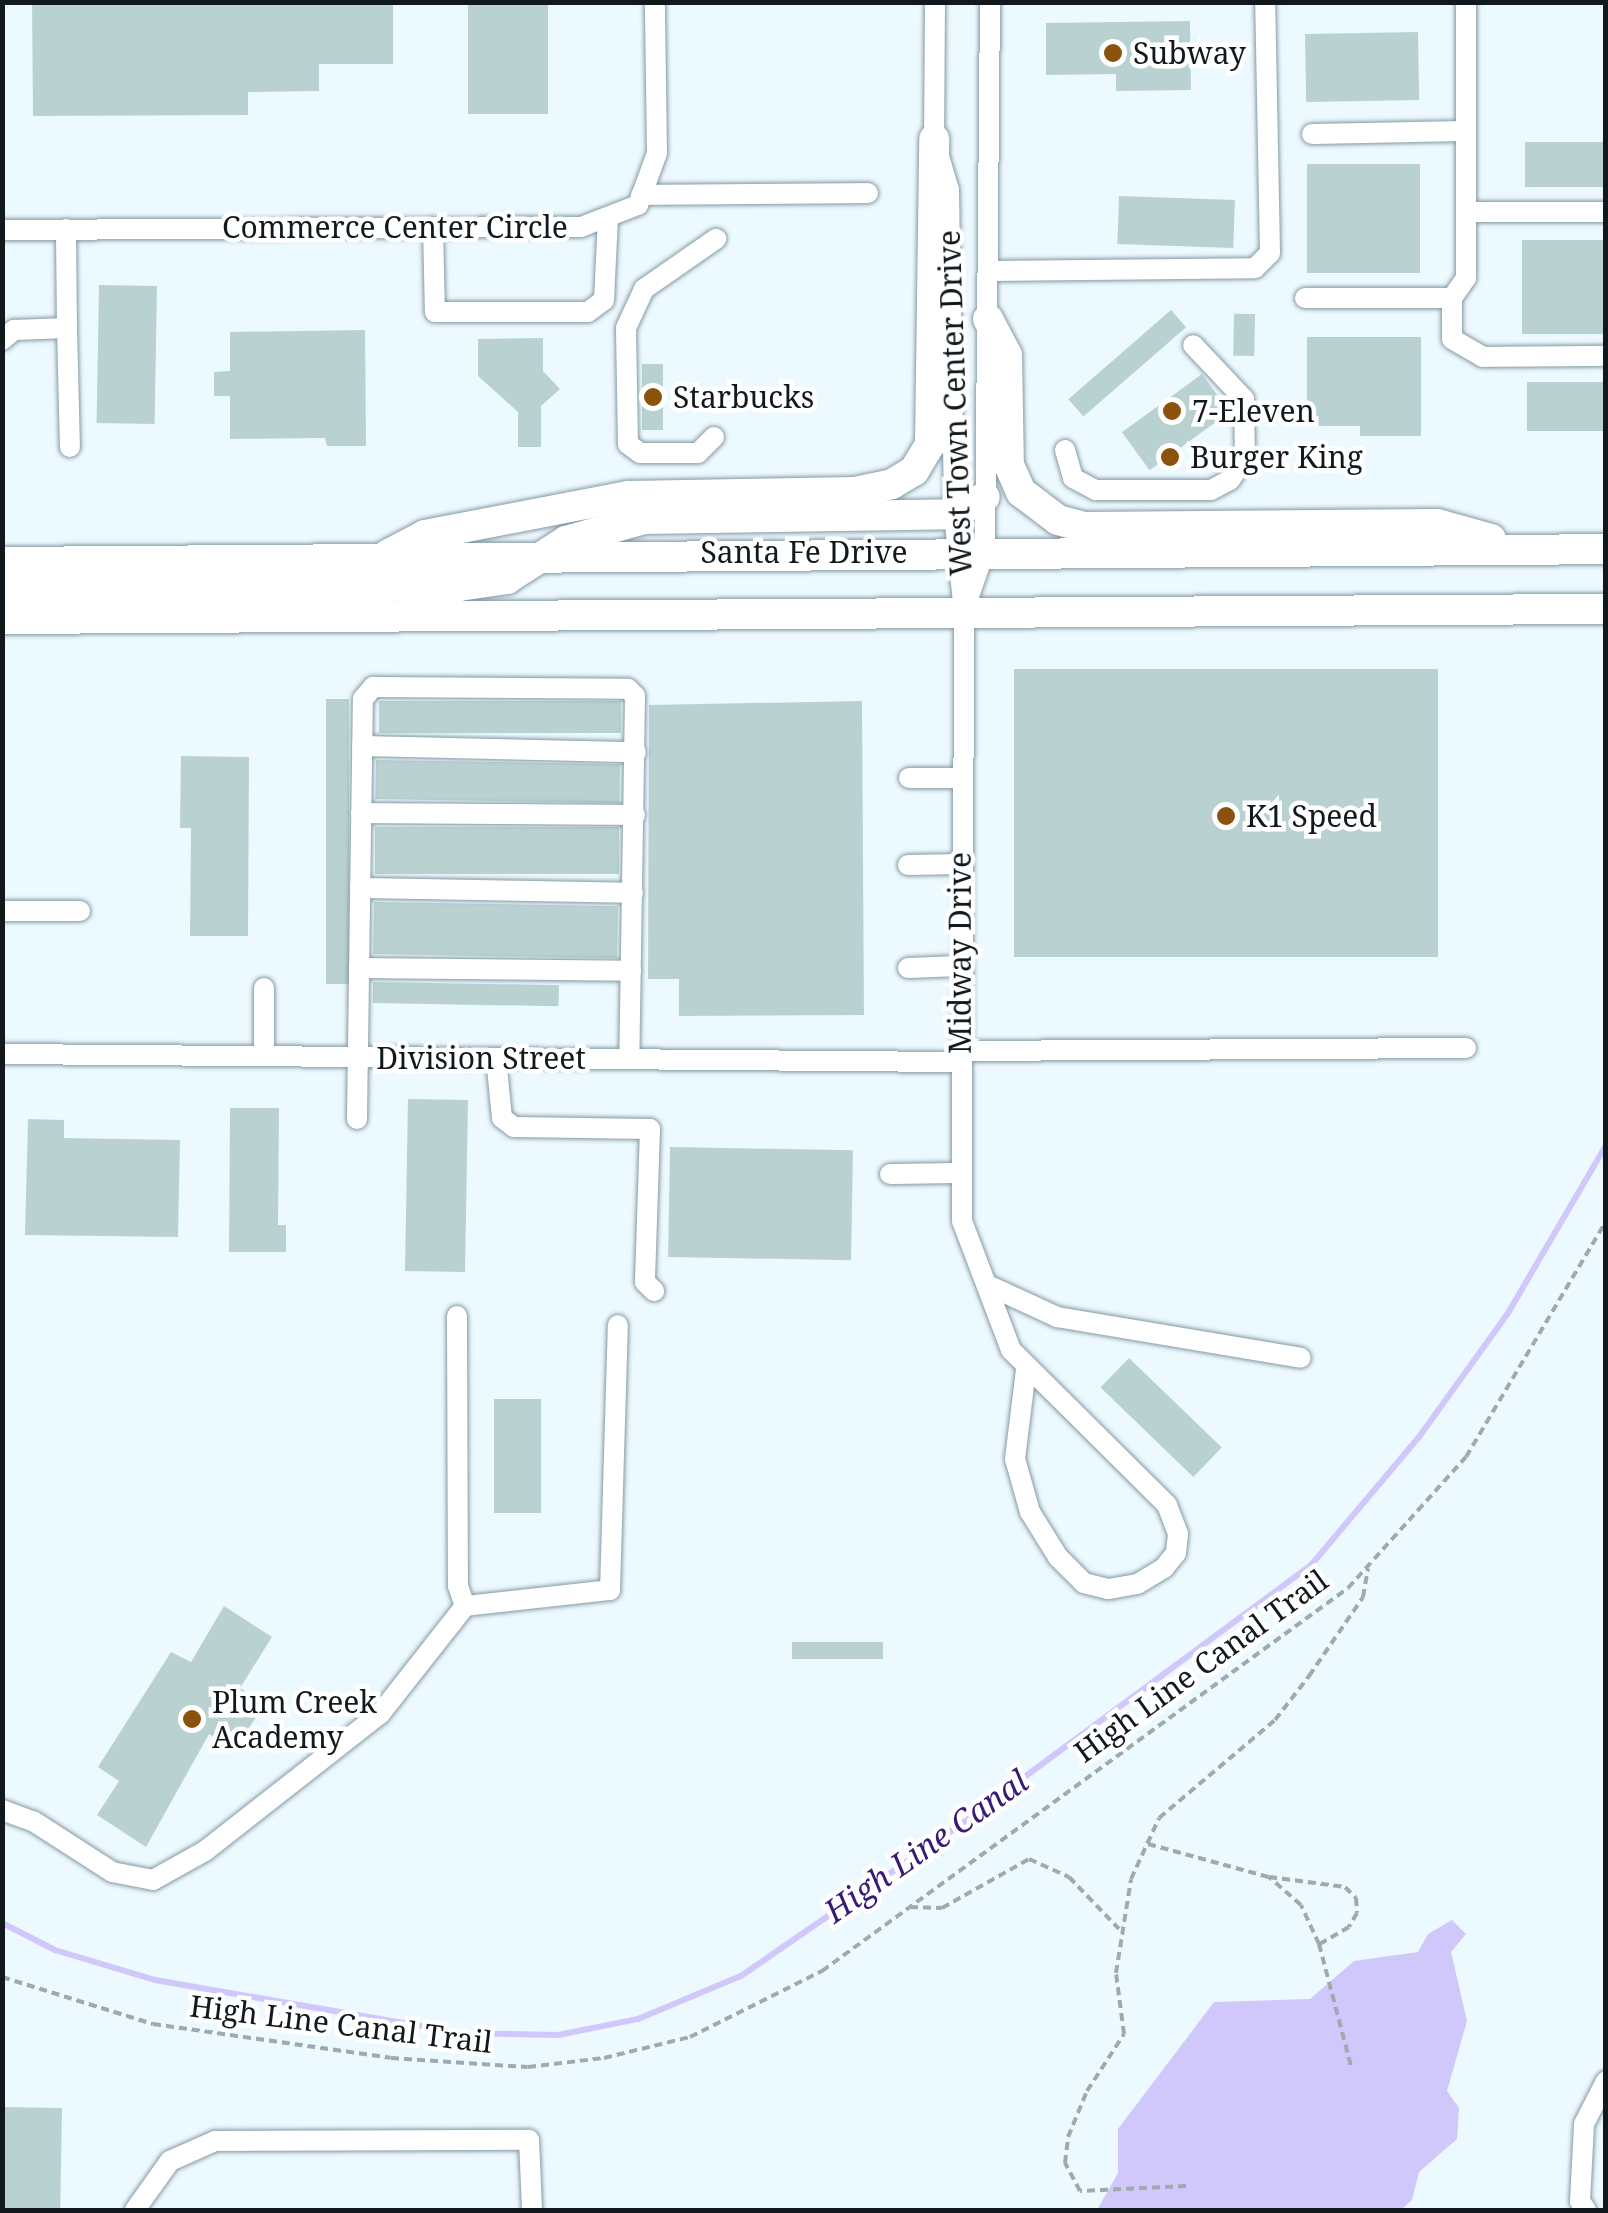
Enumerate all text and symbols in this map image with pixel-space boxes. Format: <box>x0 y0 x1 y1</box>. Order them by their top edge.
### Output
place label: Subway <box>1133 35 1246 71</box>
marker: Subway <box>1102 42 1124 64</box>
street label: Commerce Center Circle <box>222 209 568 245</box>
street label: West Town Center Drive <box>931 229 979 577</box>
place label: Starbucks <box>673 379 814 415</box>
marker: Starbucks <box>642 386 664 408</box>
place label: 7-Eleven <box>1192 393 1315 429</box>
marker: 7-Eleven <box>1161 400 1183 422</box>
place label: Burger King <box>1190 439 1363 475</box>
marker: Burger King <box>1159 446 1181 468</box>
street label: Santa Fe Drive <box>700 534 908 570</box>
place label: K1 Speed <box>1246 798 1377 834</box>
marker: K1 Speed <box>1215 805 1237 827</box>
street label: Midway Drive <box>942 852 978 1054</box>
street label: Division Street <box>376 1040 586 1076</box>
street label: High Line Canal Trail <box>1067 1562 1335 1770</box>
place label: Plum Creek Academy <box>212 1684 377 1754</box>
marker: Plum Creek Academy <box>181 1708 203 1730</box>
water label: High Line Canal <box>817 1762 1035 1930</box>
street label: High Line Canal Trail <box>188 1988 494 2060</box>

